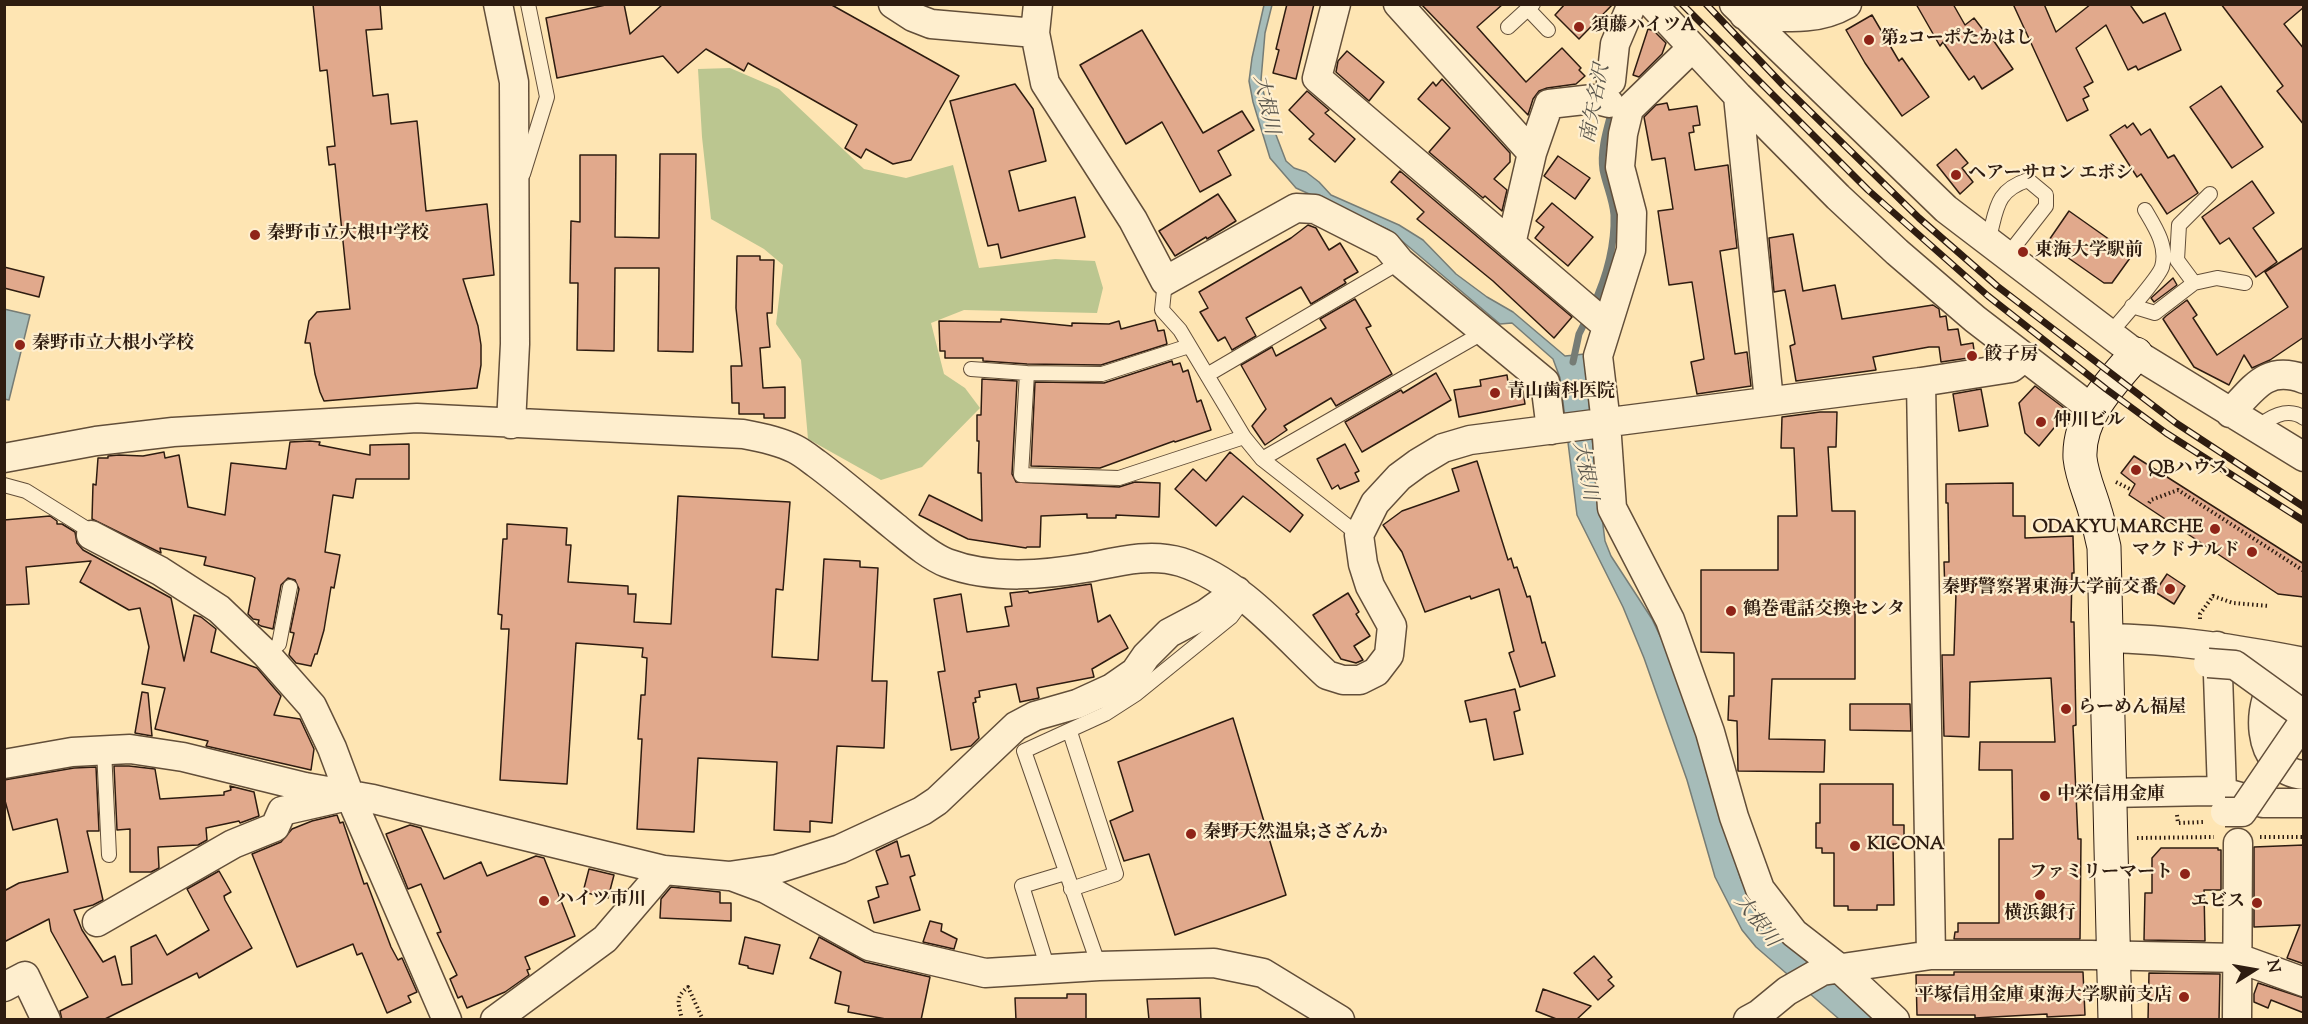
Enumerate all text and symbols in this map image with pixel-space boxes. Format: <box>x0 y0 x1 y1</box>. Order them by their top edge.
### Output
place label: 須藤ハイツA <box>1591 16 1696 38</box>
marker: 須藤ハイツA <box>1572 20 1586 34</box>
place label: 第2コーポたかはし <box>1881 29 2033 51</box>
marker: 第2コーポたかはし <box>1862 33 1876 47</box>
water label: 南矢名沢 <box>1578 62 1616 146</box>
water label: 大根川 <box>1246 73 1282 137</box>
place label: ヘアーサロン エボシ <box>1968 164 2133 186</box>
marker: ヘアーサロン エボシ <box>1949 168 1963 182</box>
place label: 秦野市立大根中学校 <box>267 224 429 246</box>
marker: 秦野市立大根中学校 <box>248 228 262 242</box>
place label: 東海大学駅前 <box>2035 241 2143 263</box>
marker: 東海大学駅前 <box>2016 245 2030 259</box>
place label: 秦野市立大根小学校 <box>32 334 194 356</box>
marker: 秦野市立大根小学校 <box>13 338 27 352</box>
place label: 餃子房 <box>1984 345 2038 367</box>
marker: 餃子房 <box>1965 349 1979 363</box>
place label: 青山歯科医院 <box>1507 382 1615 404</box>
marker: 青山歯科医院 <box>1488 386 1502 400</box>
place label: 仲川ビル <box>2053 411 2125 433</box>
marker: 仲川ビル <box>2034 415 2048 429</box>
water label: 大根川 <box>1565 439 1601 503</box>
place label: QBハウス <box>2148 459 2228 481</box>
marker: QBハウス <box>2129 463 2143 477</box>
place label: ODAKYU MARCHE <box>2032 518 2203 540</box>
marker: ODAKYU MARCHE <box>2208 522 2222 536</box>
place label: マクドナルド <box>2132 541 2240 563</box>
marker: マクドナルド <box>2245 545 2259 559</box>
place label: 秦野警察署東海大学前交番 <box>1942 578 2158 600</box>
marker: 秦野警察署東海大学前交番 <box>2163 582 2177 596</box>
place label: 鶴巻電話交換センタ <box>1743 600 1905 622</box>
marker: 鶴巻電話交換センタ <box>1724 604 1738 618</box>
place label: らーめん福屋 <box>2078 698 2186 720</box>
marker: らーめん福屋 <box>2059 702 2073 716</box>
place label: 中栄信用金庫 <box>2057 785 2165 807</box>
marker: 中栄信用金庫 <box>2038 789 2052 803</box>
place label: 秦野天然温泉;さざんか <box>1203 823 1388 845</box>
marker: 秦野天然温泉;さざんか <box>1184 827 1198 841</box>
place label: KICONA <box>1867 835 1944 857</box>
marker: KICONA <box>1848 839 1862 853</box>
place label: ファミリーマート <box>2029 863 2173 885</box>
marker: ファミリーマート <box>2178 867 2192 881</box>
marker: 横浜銀行 <box>2033 888 2047 902</box>
place label: ハイツ市川 <box>556 890 646 912</box>
water label: 大根川 <box>1727 891 1783 953</box>
place label: エビス <box>2191 892 2245 914</box>
marker: ハイツ市川 <box>537 894 551 908</box>
marker: エビス <box>2250 896 2264 910</box>
place label: 横浜銀行 <box>2004 904 2076 926</box>
north arrow <box>2224 940 2284 1000</box>
text: N <box>2260 958 2285 975</box>
place label: 平塚信用金庫 東海大学駅前支店 <box>1916 986 2172 1008</box>
marker: 平塚信用金庫 東海大学駅前支店 <box>2177 990 2191 1004</box>

